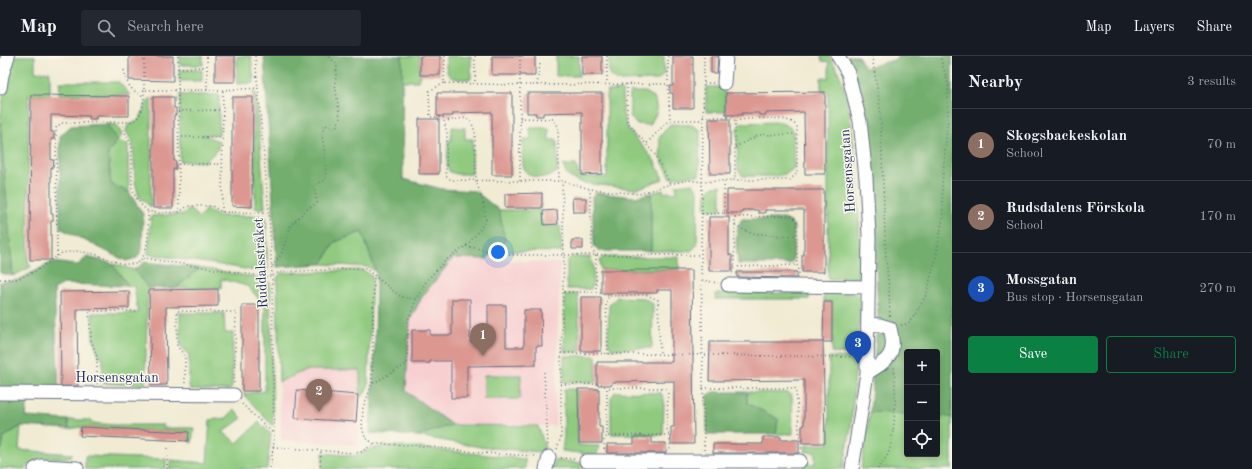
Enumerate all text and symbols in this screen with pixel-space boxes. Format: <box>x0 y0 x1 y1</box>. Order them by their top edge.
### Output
search box <box>81 10 361 46</box>
icon: search <box>95 17 117 39</box>
text: Map <box>20 18 57 37</box>
text: Search here <box>127 20 204 35</box>
text: Map <box>1086 20 1112 34</box>
text: Layers <box>1134 20 1175 34</box>
text: Share <box>1197 20 1232 34</box>
text: Nearby <box>968 74 1023 91</box>
text: 3 results <box>1187 75 1236 88</box>
street label: Horsensgatan <box>838 128 858 213</box>
text: Skogsbackeskolan <box>1006 129 1127 144</box>
text: 1 <box>977 138 985 151</box>
text: 70 m <box>1207 138 1236 151</box>
text: School <box>1006 147 1043 160</box>
text: Rudsdalens Förskola <box>1006 201 1145 216</box>
text: 2 <box>977 210 985 223</box>
text: 170 m <box>1199 210 1236 223</box>
street label: Ruddalsstråket <box>252 217 270 309</box>
text: School <box>1006 219 1043 232</box>
your location <box>488 242 508 262</box>
text: Mossgatan <box>1006 273 1077 288</box>
text: 3 <box>977 282 985 295</box>
text: 270 m <box>1199 282 1236 295</box>
text: Bus stop · Horsensgatan <box>1006 291 1143 304</box>
pin: 1 <box>470 323 496 356</box>
pin: 3 <box>845 331 871 364</box>
button: Save <box>968 336 1098 373</box>
button: Share <box>1106 336 1236 373</box>
map controls <box>904 349 940 457</box>
button: + <box>904 349 940 385</box>
street label: Horsensgatan <box>75 371 159 385</box>
pin: 2 <box>306 379 332 412</box>
button: − <box>904 385 940 421</box>
button: locate <box>904 421 940 457</box>

